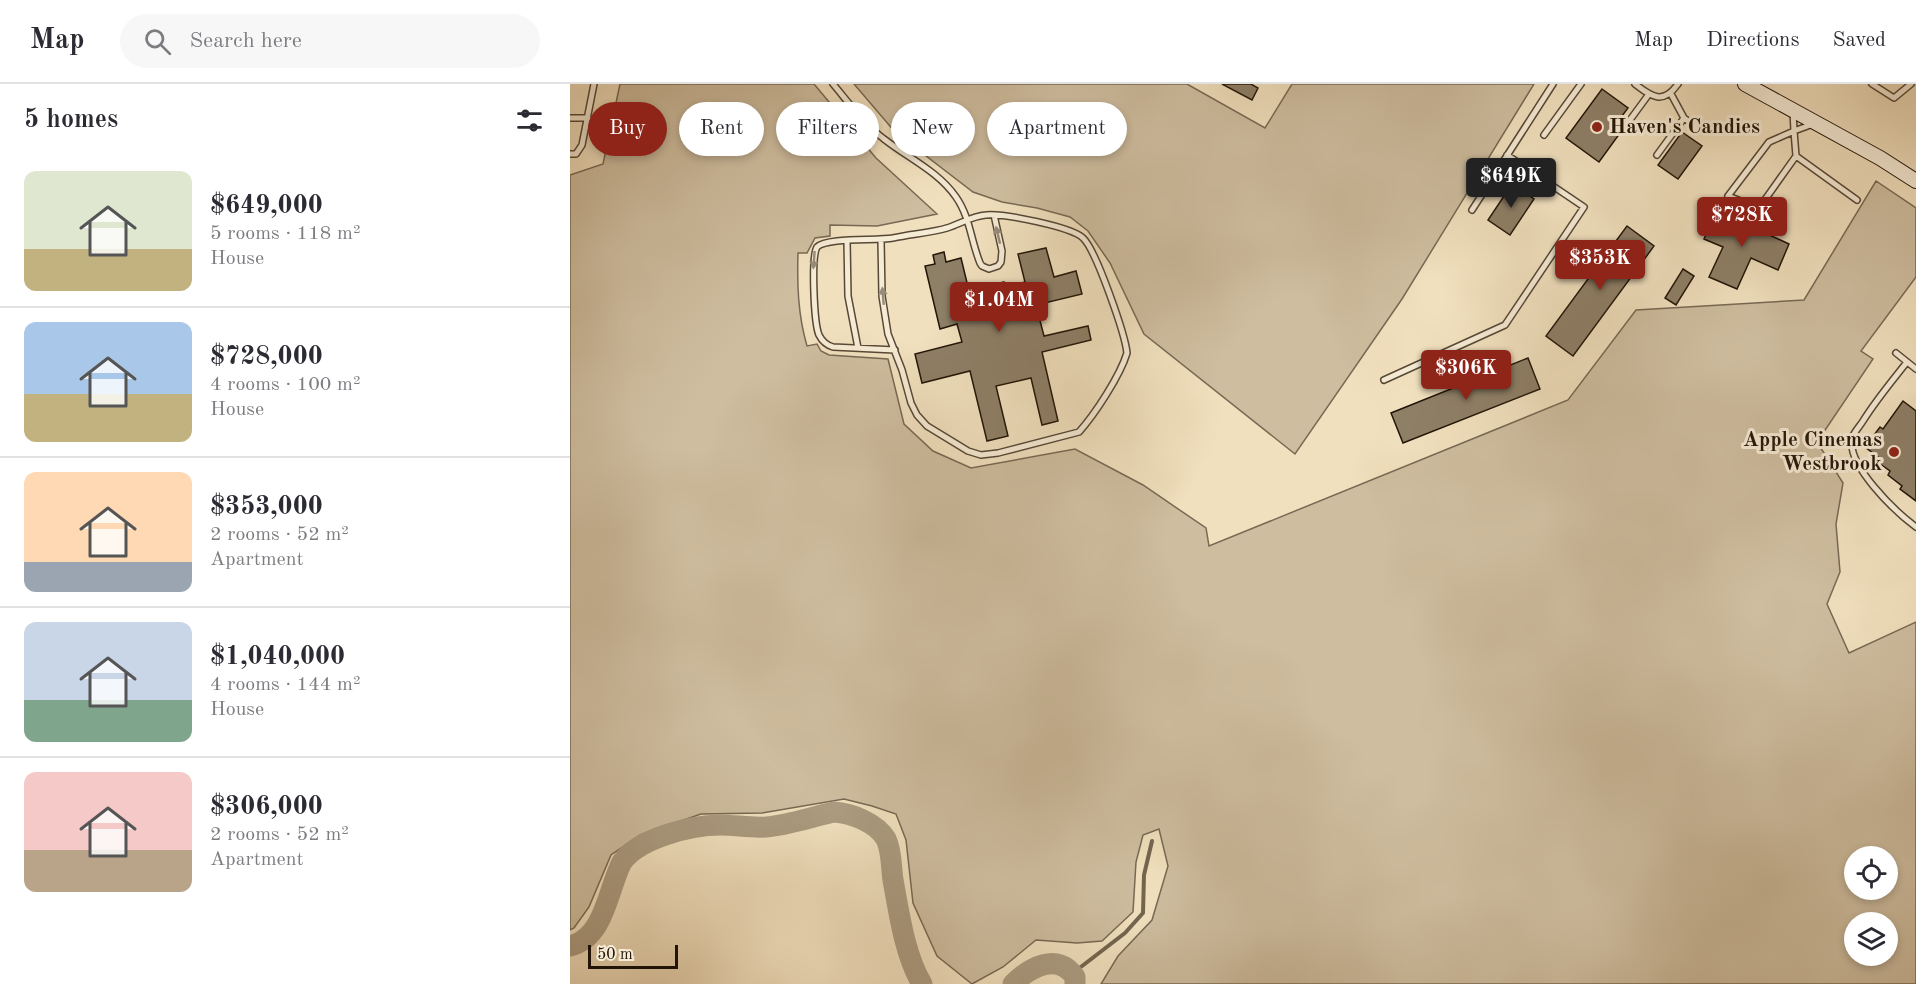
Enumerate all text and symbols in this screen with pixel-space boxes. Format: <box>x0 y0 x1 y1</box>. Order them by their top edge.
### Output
search box <box>120 14 540 68</box>
icon: search <box>141 25 174 58</box>
text: Map <box>30 27 84 55</box>
text: Search here <box>189 30 302 52</box>
text: Map <box>1634 30 1673 51</box>
text: Directions <box>1706 30 1800 51</box>
text: Saved <box>1833 30 1886 51</box>
chip: Buy <box>588 102 667 156</box>
chip: Rent <box>679 102 764 156</box>
chip: Filters <box>776 102 879 156</box>
chip: New <box>891 102 975 156</box>
chip: Apartment <box>987 102 1127 156</box>
icon: filters <box>513 104 546 137</box>
text: 5 homes <box>24 107 118 133</box>
place label: Haven's Candies <box>1609 117 1760 138</box>
marker: Haven's Candies <box>1590 120 1604 134</box>
pin: $649K <box>1469 158 1553 209</box>
text: $649K <box>1480 167 1542 187</box>
text: $649,000 <box>210 193 323 219</box>
icon: home <box>72 195 144 267</box>
pin: $728K <box>1700 197 1784 248</box>
text: $728K <box>1711 206 1773 226</box>
text: 5 rooms · 118 m² <box>210 224 360 244</box>
one-way arrow <box>993 226 1003 244</box>
pin: $353K <box>1558 240 1642 291</box>
text: House <box>210 249 264 269</box>
text: $353K <box>1569 249 1631 269</box>
one-way arrow <box>810 251 819 270</box>
pin: $1.04M <box>950 282 1048 333</box>
one-way arrow <box>878 286 888 305</box>
text: $1.04M <box>964 291 1034 311</box>
text: $728,000 <box>210 344 323 370</box>
icon: home <box>72 346 144 418</box>
pin: $306K <box>1424 350 1508 401</box>
text: $306K <box>1435 359 1497 379</box>
text: 4 rooms · 100 m² <box>210 375 360 395</box>
text: House <box>210 400 264 420</box>
place label: Apple Cinemas Westbrook <box>1743 430 1882 475</box>
marker: Apple Cinemas Westbrook <box>1887 445 1901 459</box>
text: $353,000 <box>210 494 323 520</box>
icon: home <box>72 496 144 568</box>
text: 2 rooms · 52 m² <box>210 525 349 545</box>
text: Apartment <box>210 550 304 570</box>
text: $1,040,000 <box>210 644 345 670</box>
icon: home <box>72 646 144 718</box>
text: 4 rooms · 144 m² <box>210 675 360 695</box>
text: House <box>210 700 264 720</box>
text: $306,000 <box>210 794 323 820</box>
icon: home <box>72 796 144 868</box>
text: 2 rooms · 52 m² <box>210 825 349 845</box>
map controls <box>1844 846 1898 966</box>
button: locate <box>1844 846 1898 900</box>
text: Apartment <box>210 850 304 870</box>
button: layers <box>1844 912 1898 966</box>
scale bar <box>588 942 678 970</box>
text: 50 m <box>597 947 633 963</box>

